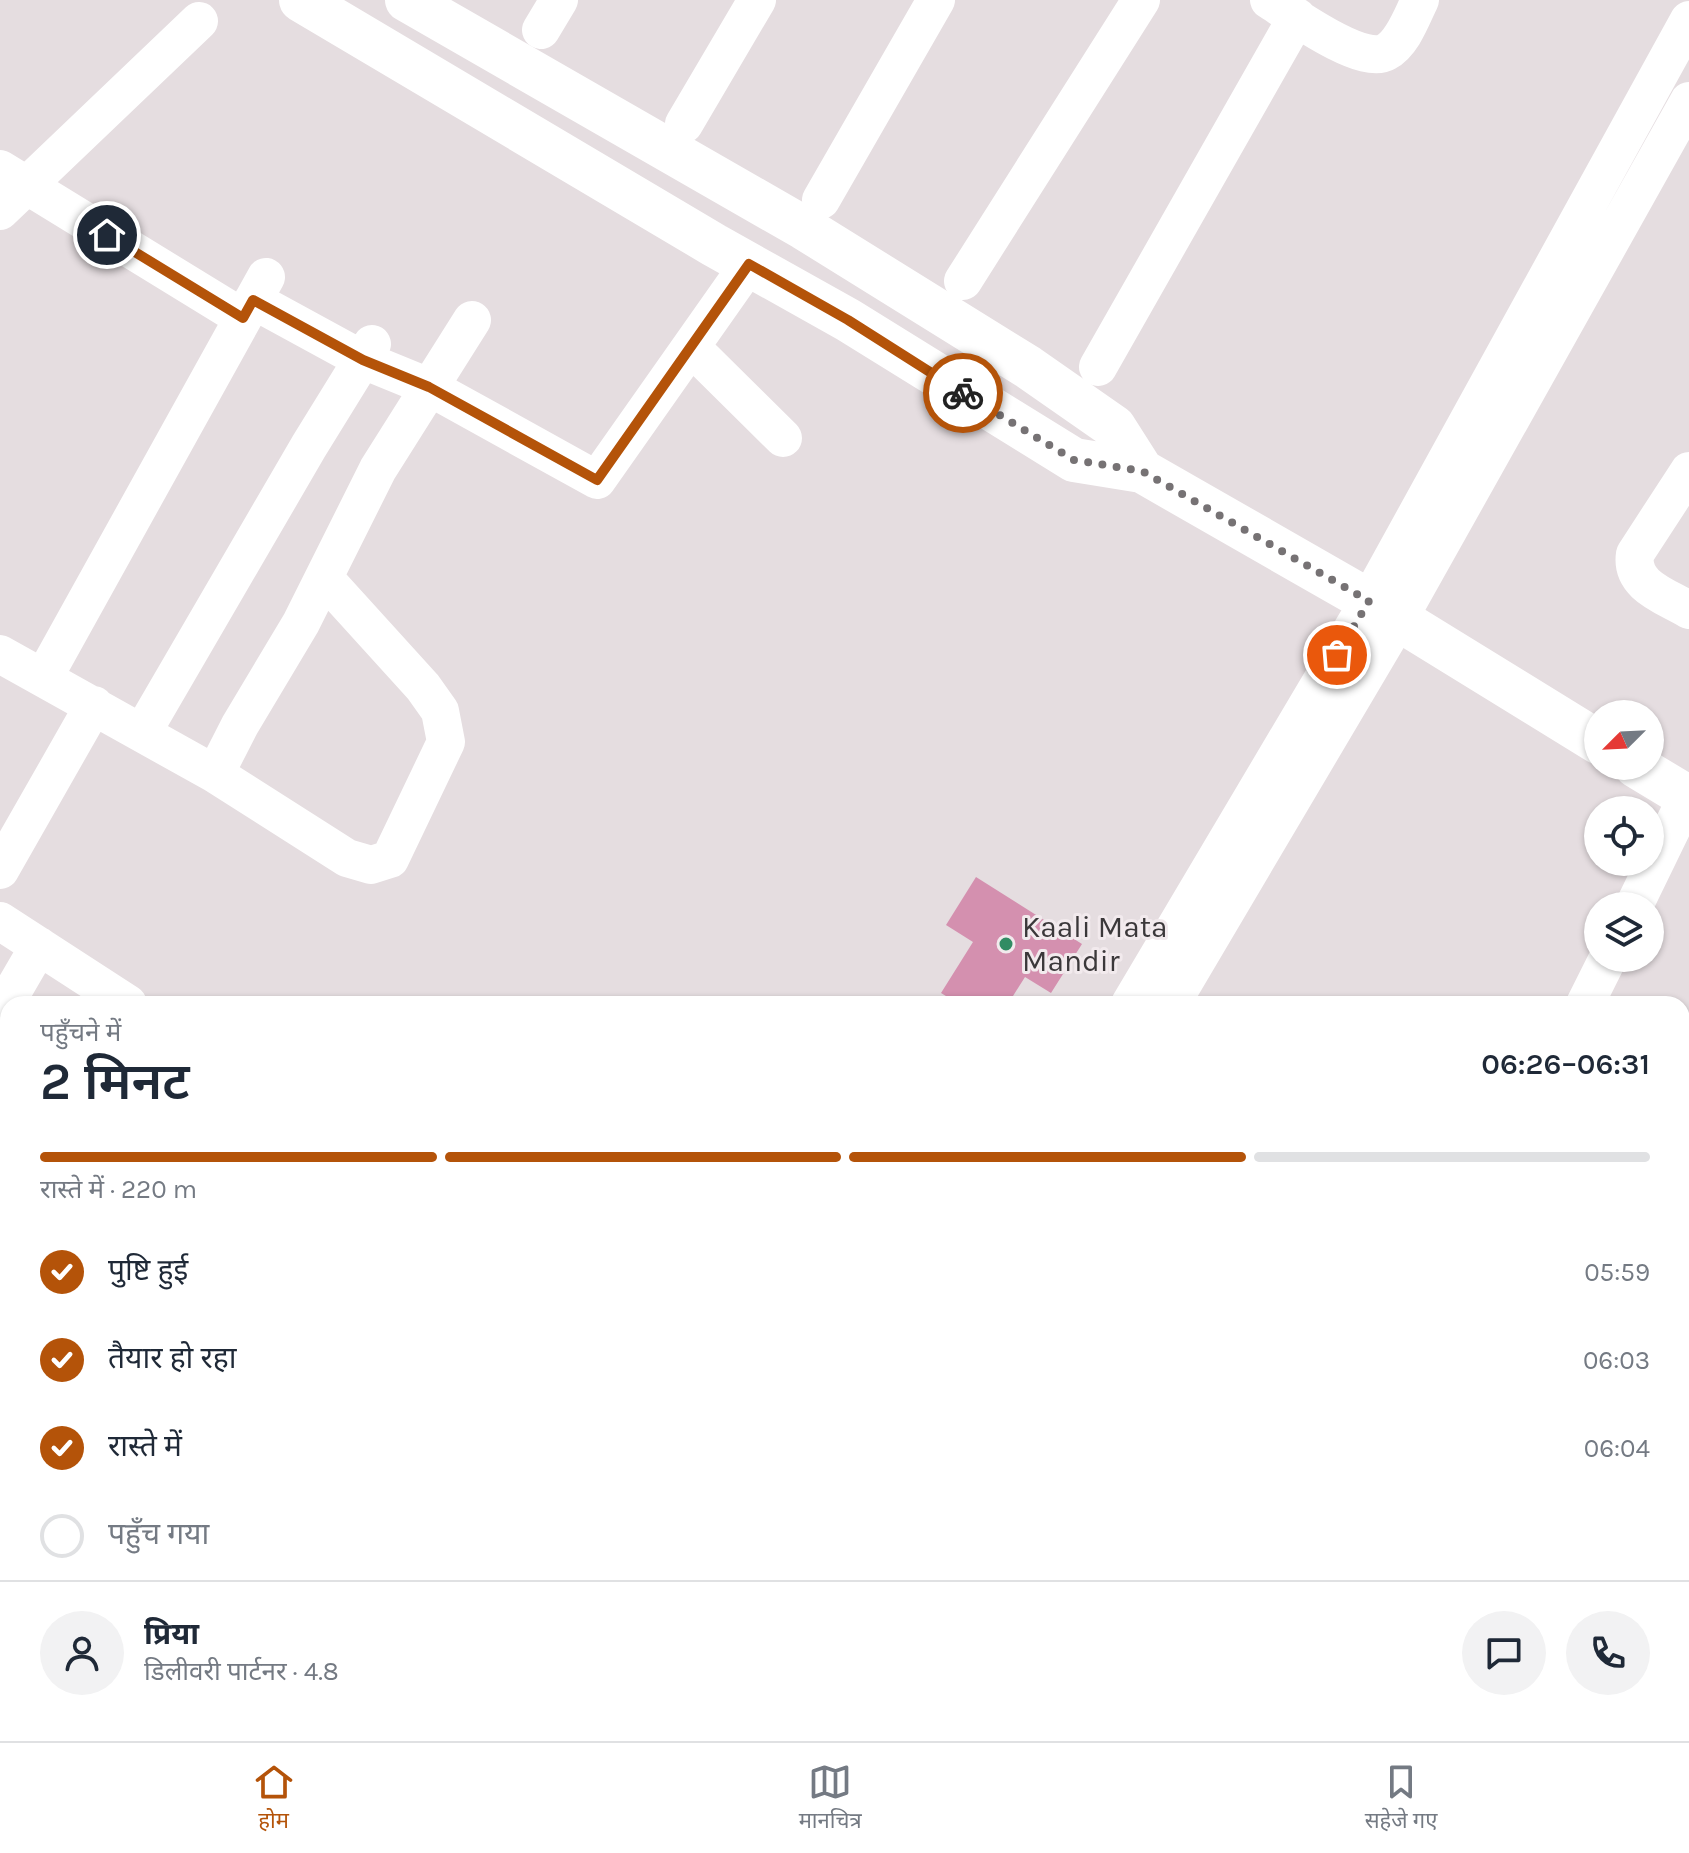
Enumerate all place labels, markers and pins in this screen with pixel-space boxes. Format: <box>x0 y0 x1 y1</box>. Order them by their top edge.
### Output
pin <box>73 201 141 269</box>
pin <box>1303 621 1371 689</box>
place label: Kaali Mata Mandir <box>1022 909 1167 979</box>
marker: Kaali Mata Mandir <box>997 935 1015 953</box>

